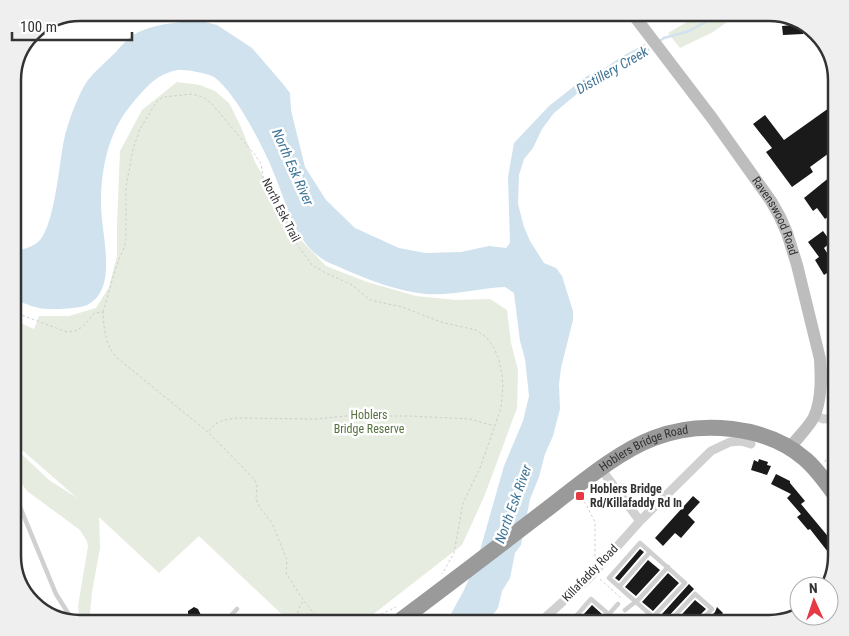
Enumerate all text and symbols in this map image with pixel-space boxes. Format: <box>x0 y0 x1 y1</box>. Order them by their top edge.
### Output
scale bar <box>12 10 132 42</box>
text: 100 m <box>20 18 57 36</box>
water label: Distillery Creek <box>573 43 652 97</box>
water label: North Esk River <box>269 126 317 209</box>
street label: Ravenswood Road <box>749 174 800 257</box>
street label: North Esk Trail <box>259 176 303 244</box>
park label: Hoblers Bridge Reserve <box>334 408 405 436</box>
street label: Hoblers Bridge Road <box>596 422 689 474</box>
water label: North Esk River <box>491 462 535 545</box>
place label: Hoblers Bridge Rd/Killafaddy Rd In <box>590 482 682 510</box>
marker: Hoblers Bridge Rd/Killafaddy Rd In <box>574 490 586 502</box>
street label: Killafaddy Road <box>559 542 621 604</box>
north arrow <box>789 576 839 626</box>
text: N <box>809 580 818 596</box>

